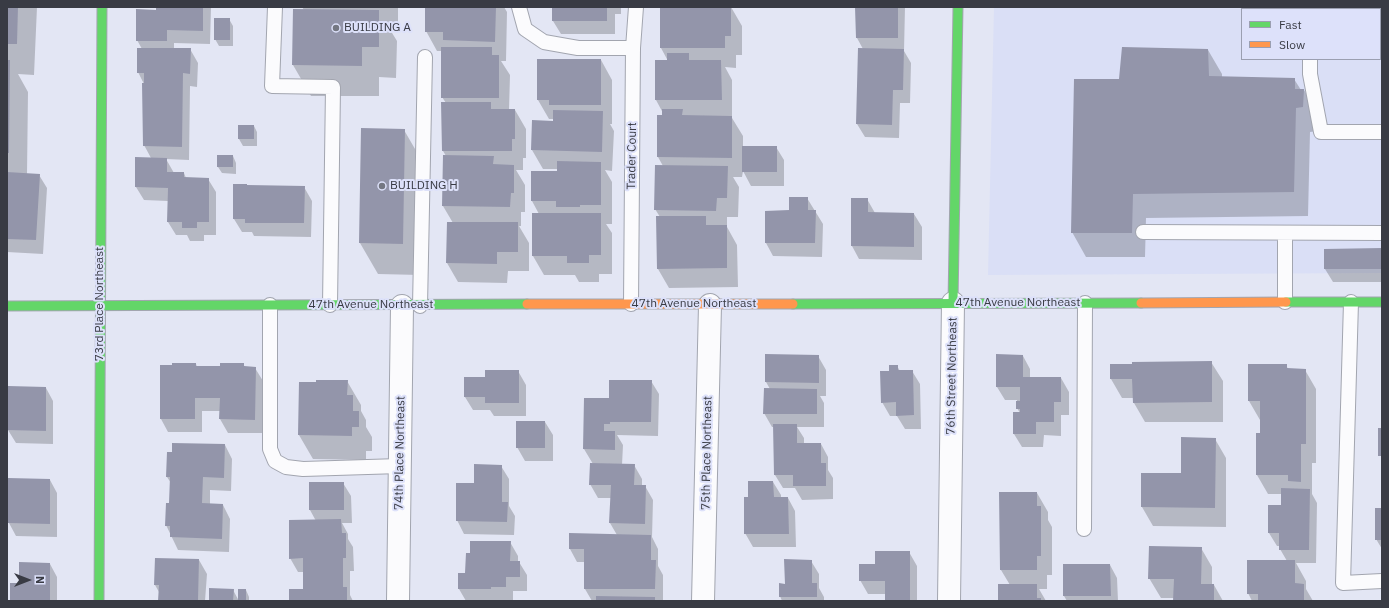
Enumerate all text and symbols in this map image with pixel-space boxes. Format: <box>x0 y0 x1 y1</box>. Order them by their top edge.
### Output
legend <box>1241 8 1381 60</box>
text: Fast <box>1279 17 1302 32</box>
place label: BUILDING A <box>344 21 411 35</box>
marker: BUILDING A <box>331 23 341 33</box>
text: Slow <box>1279 37 1305 52</box>
street label: Trader Court <box>624 122 640 190</box>
place label: BUILDING H <box>390 179 458 193</box>
marker: BUILDING H <box>377 181 387 191</box>
street label: 73rd Place Northeast <box>93 247 107 361</box>
street label: 47th Avenue Northeast <box>956 296 1080 310</box>
street label: 47th Avenue Northeast <box>632 297 756 311</box>
street label: 47th Avenue Northeast <box>309 298 433 312</box>
street label: 76th Street Northeast <box>944 317 960 435</box>
street label: 74th Place Northeast <box>392 396 408 510</box>
street label: 75th Place Northeast <box>699 396 715 510</box>
north arrow <box>8 560 48 600</box>
text: N <box>33 576 47 584</box>

